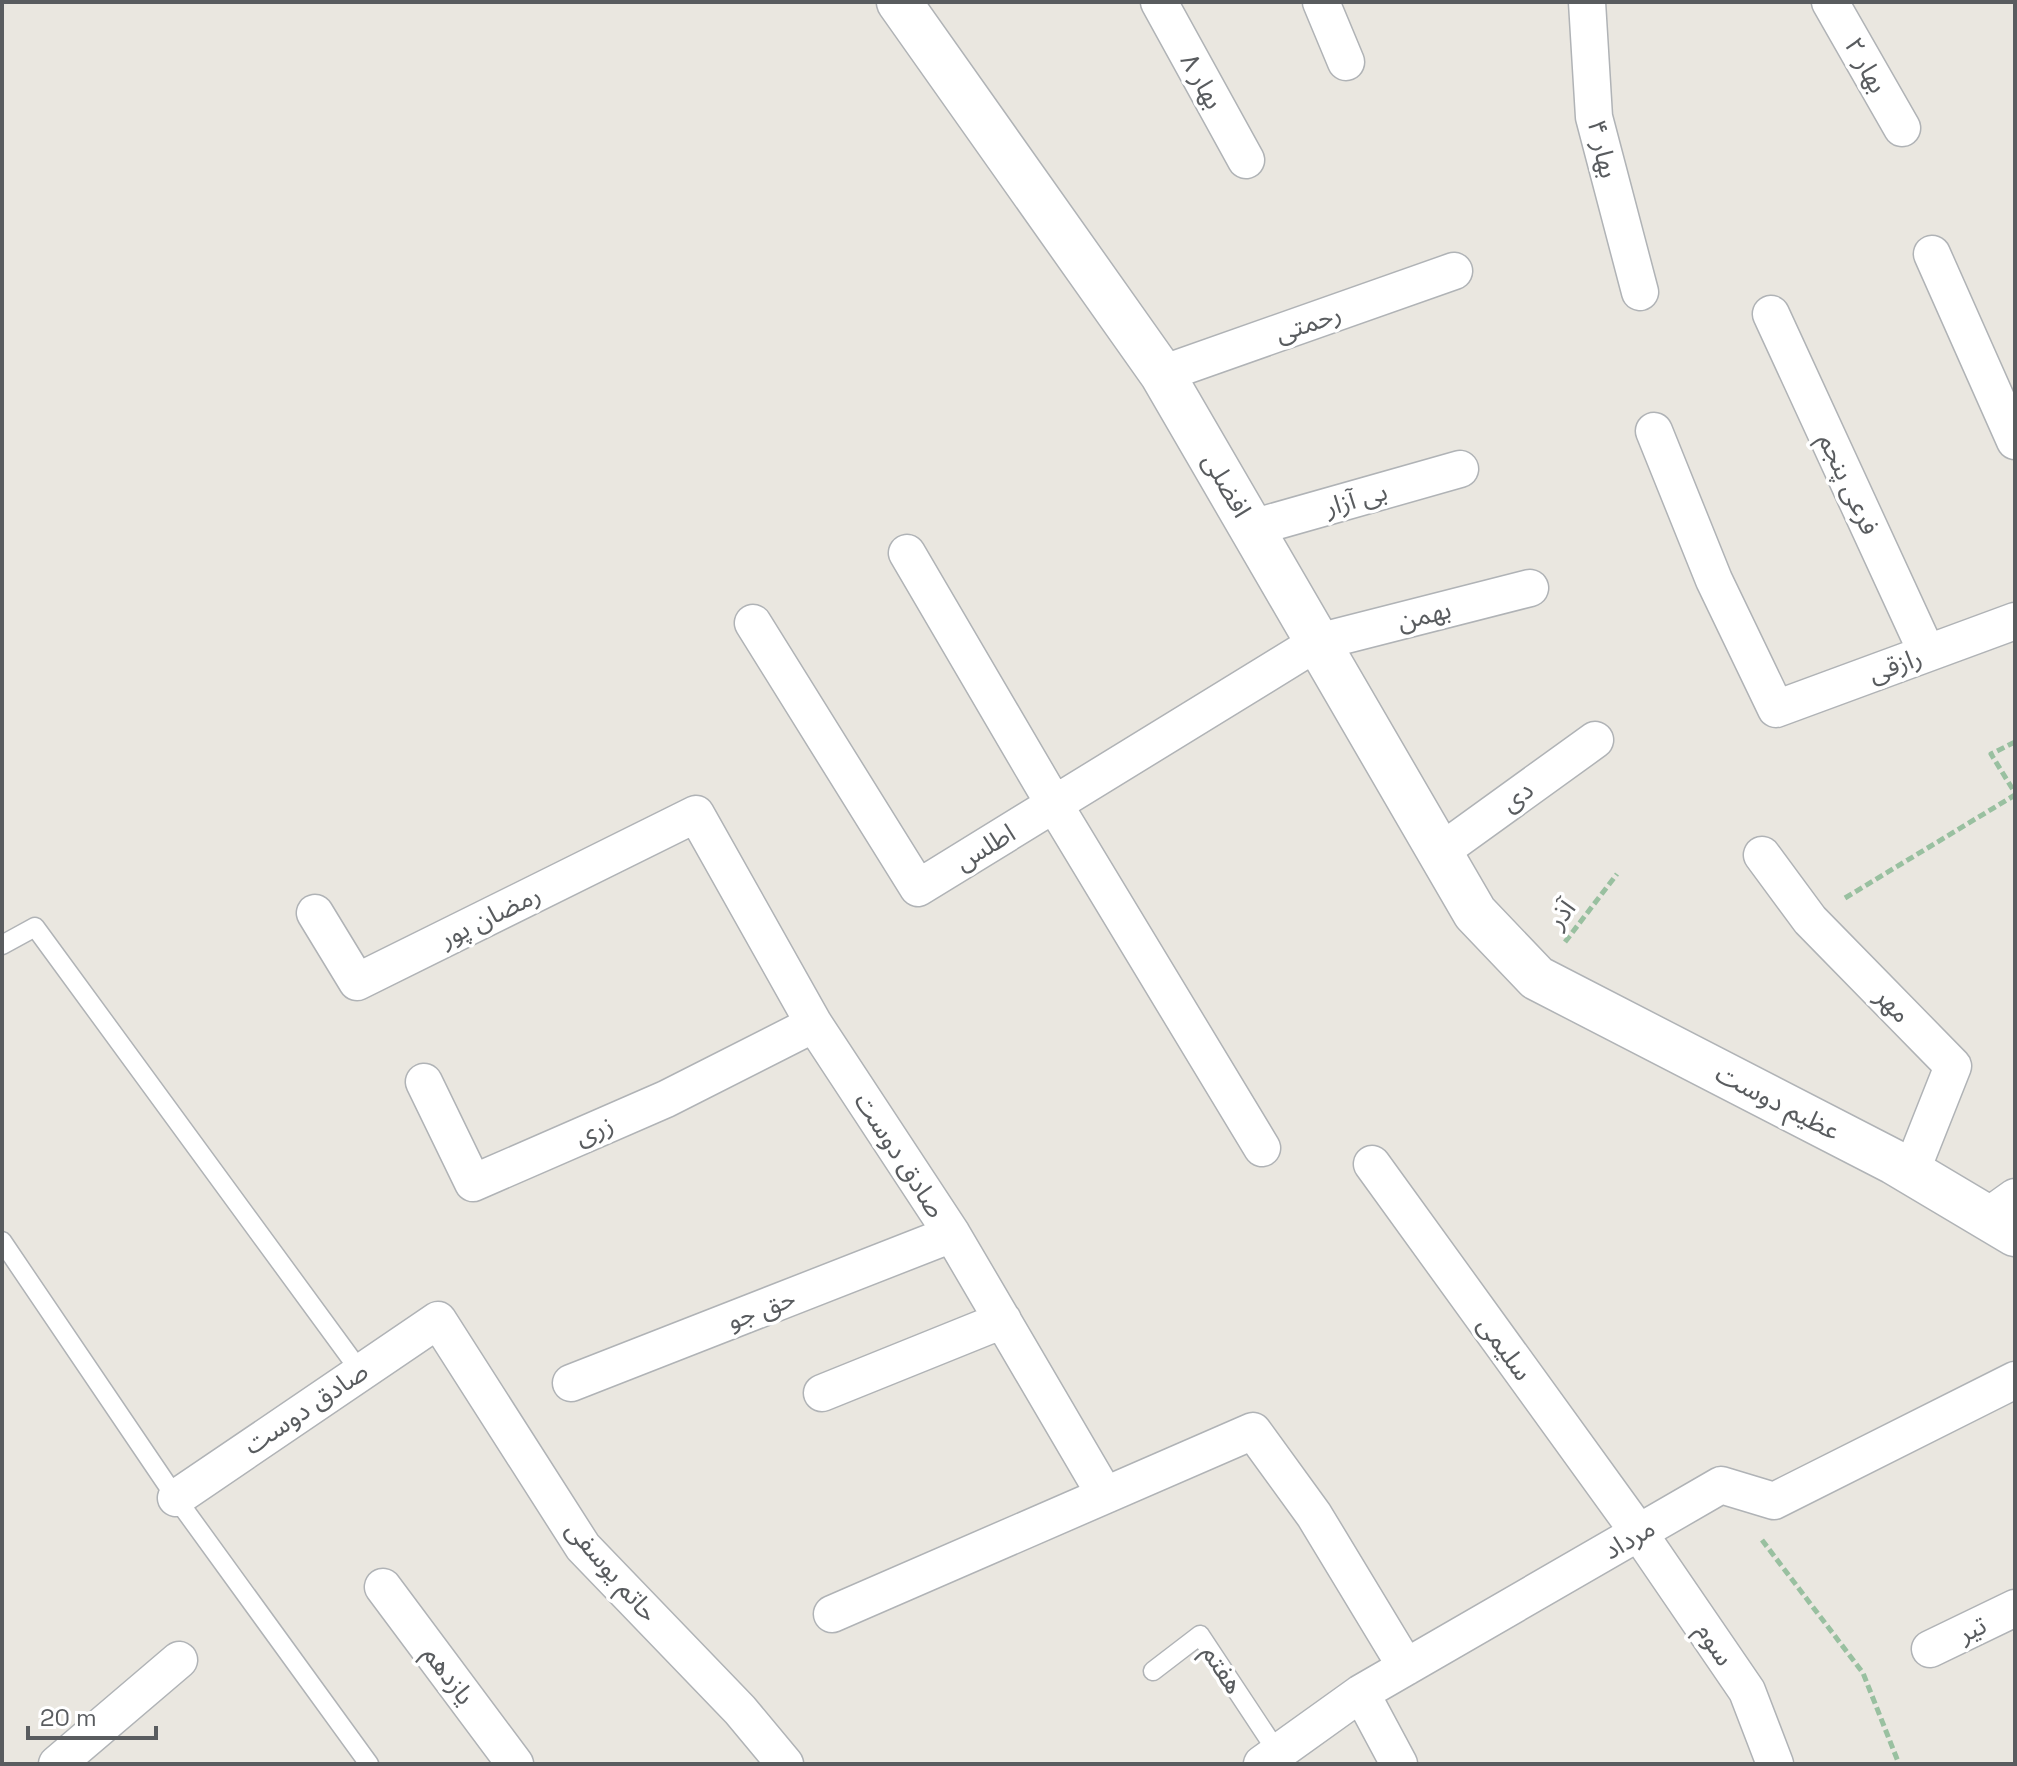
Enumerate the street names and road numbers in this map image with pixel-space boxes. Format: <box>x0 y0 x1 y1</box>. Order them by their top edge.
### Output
street label: بهار ۲ <box>1837 31 1895 99</box>
street label: بهار ۸ <box>1173 47 1231 115</box>
street label: بهار ۴ <box>1580 117 1626 181</box>
street label: رحمتی <box>1270 296 1346 350</box>
street label: فرعی پنجم <box>1808 428 1887 541</box>
street label: افضلی <box>1195 446 1259 524</box>
street label: بی آزار <box>1320 474 1391 524</box>
street label: بهمن <box>1394 592 1454 638</box>
street label: رازقی <box>1864 640 1926 690</box>
street label: دی <box>1494 773 1540 819</box>
street label: اطلس <box>949 816 1021 878</box>
street label: رمضان پور <box>433 877 546 956</box>
street label: آذر <box>1538 891 1584 936</box>
street label: مهر <box>1867 979 1918 1030</box>
street label: عظیم دوست <box>1709 1056 1846 1151</box>
street label: صادق دوست <box>847 1086 953 1224</box>
street label: زری <box>569 1107 619 1153</box>
street label: حق جو <box>722 1280 800 1338</box>
street label: سلیمی <box>1470 1309 1540 1387</box>
street label: صادق دوست <box>237 1354 375 1462</box>
street label: مرداد <box>1597 1511 1661 1567</box>
street label: حاتم یوسفی <box>556 1513 666 1631</box>
street label: تیر <box>1951 1608 1992 1651</box>
street label: سوم <box>1686 1616 1742 1674</box>
street label: یازدهم <box>413 1638 482 1713</box>
street label: هفتم <box>1192 1638 1251 1702</box>

